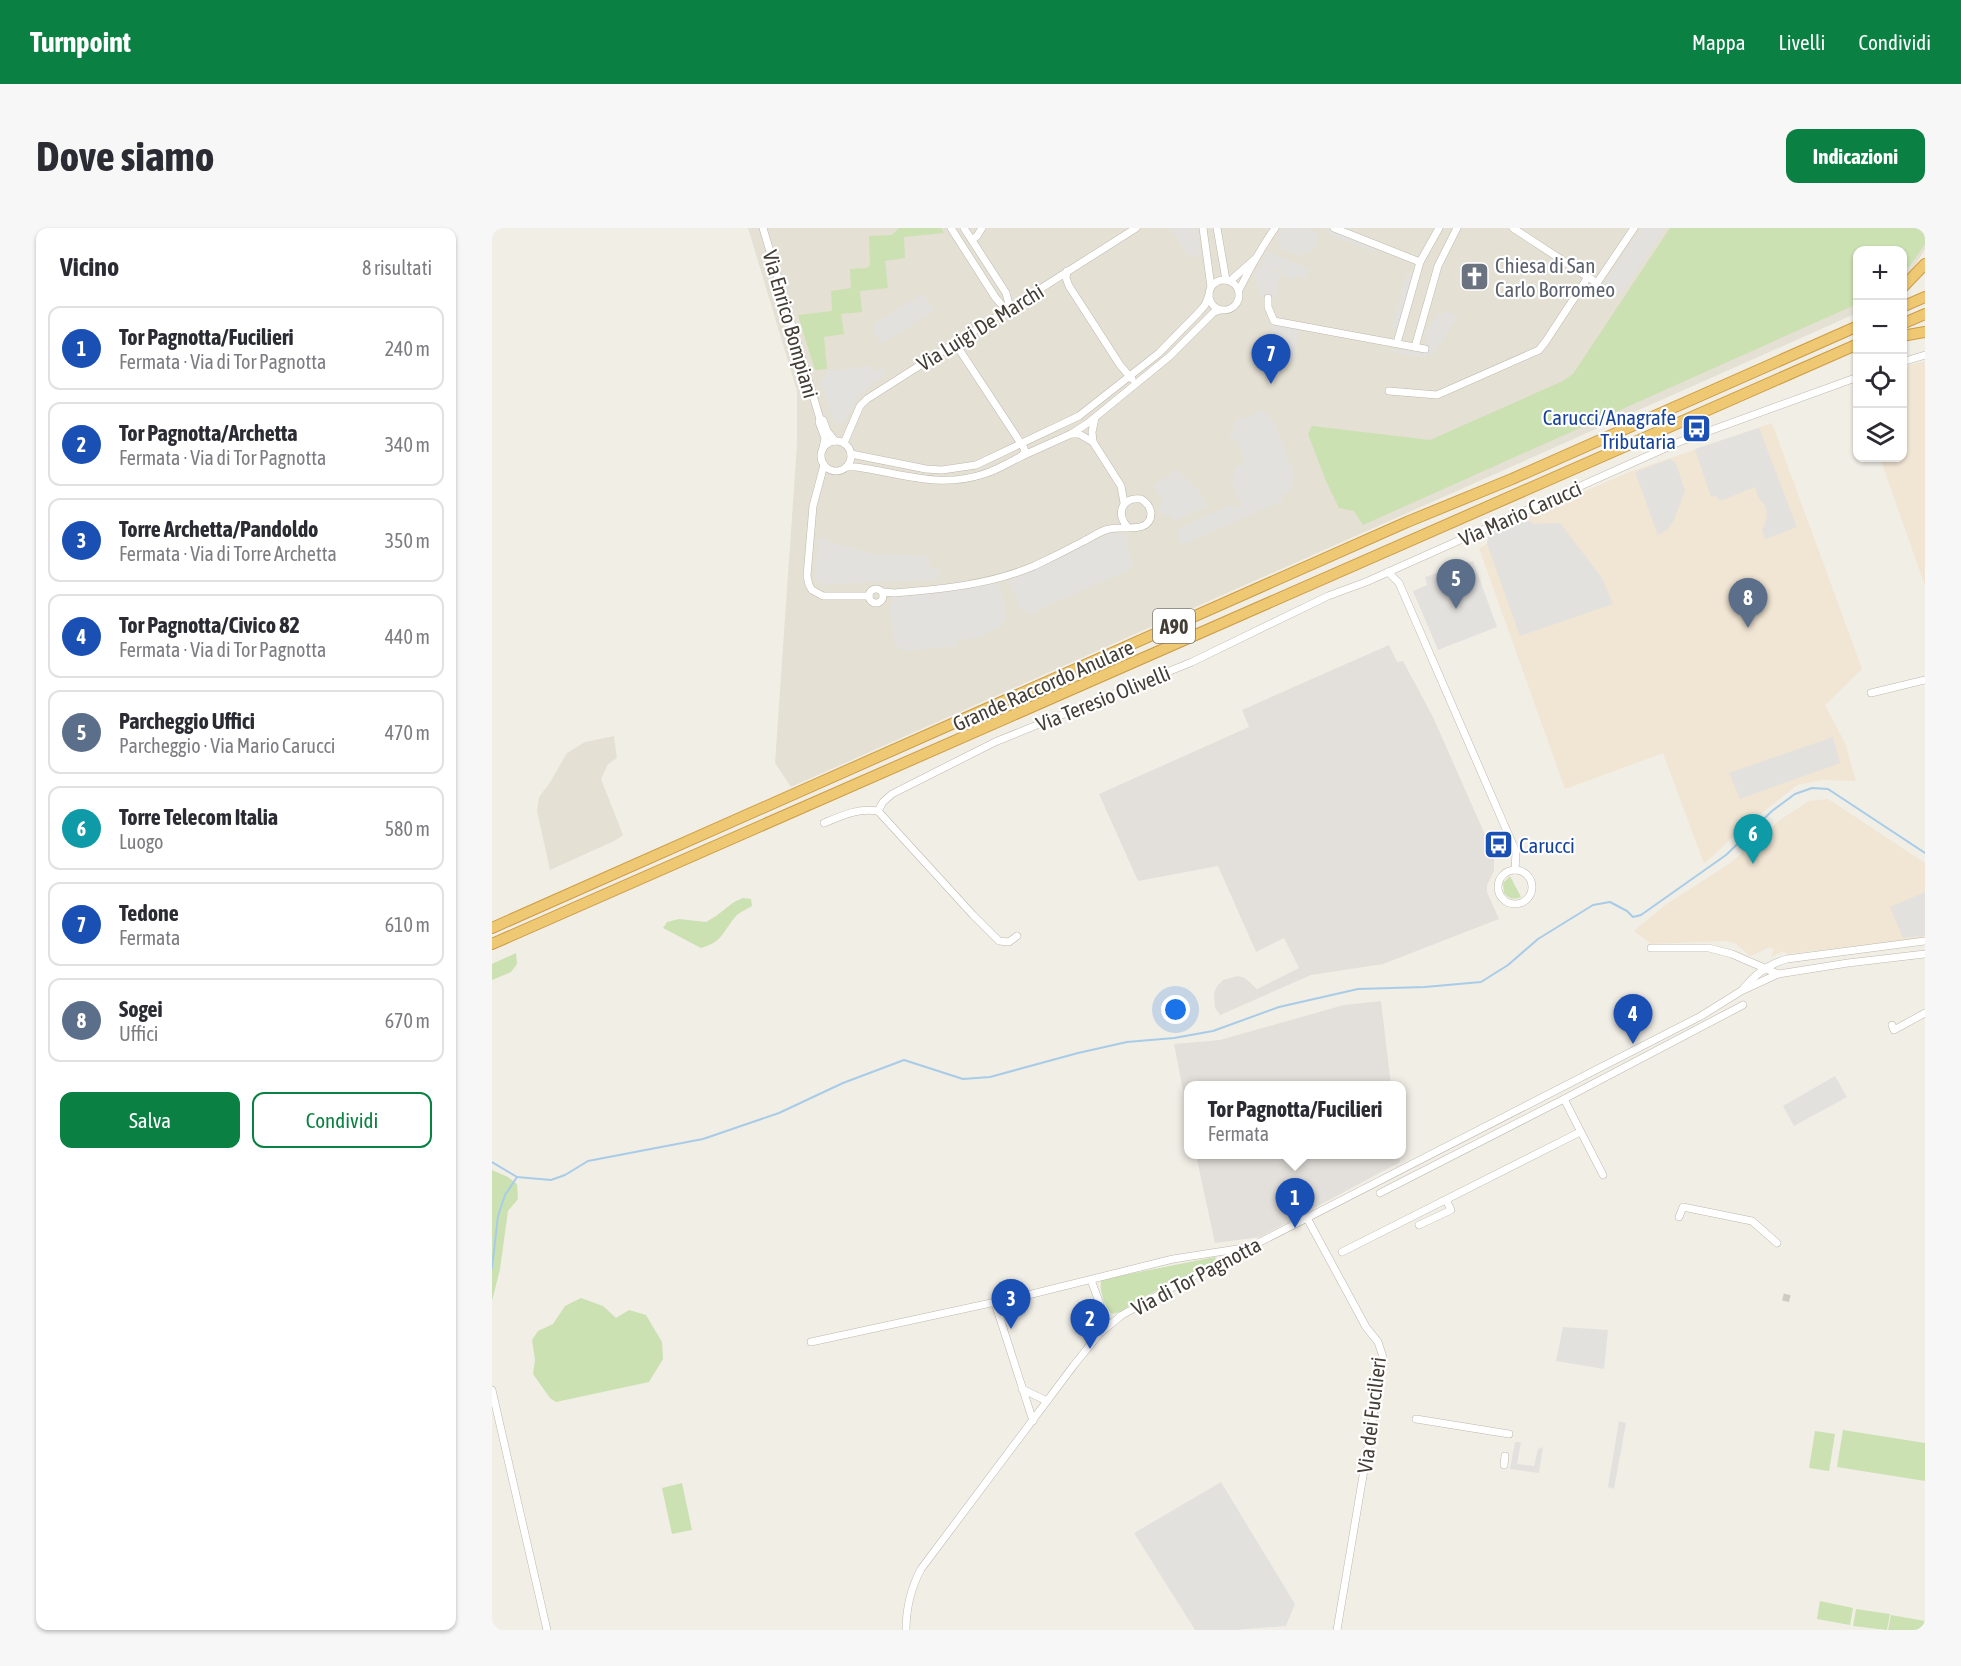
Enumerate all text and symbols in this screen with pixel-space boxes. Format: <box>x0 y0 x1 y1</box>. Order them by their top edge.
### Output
text: Turnpoint <box>30 26 131 58</box>
text: Mappa <box>1692 30 1746 54</box>
text: Livelli <box>1779 30 1825 54</box>
text: Condividi <box>1858 30 1931 54</box>
button: Indicazioni <box>1786 129 1925 183</box>
text: Dove siamo <box>36 132 215 180</box>
map controls <box>1853 246 1907 462</box>
button: + <box>1853 246 1907 300</box>
street label: Via Enrico Bompiani <box>758 247 824 401</box>
text: Vicino <box>60 252 119 282</box>
place label: Chiesa di San Carlo Borromeo <box>1495 253 1615 301</box>
text: 8 risultati <box>362 256 432 279</box>
church icon: Chiesa di San Carlo Borromeo <box>1458 261 1490 293</box>
street label: Via Luigi De Marchi <box>912 279 1048 375</box>
button: − <box>1853 300 1907 354</box>
text: Tor Pagnotta/Fucilieri <box>119 324 293 350</box>
pin: 7 <box>1252 334 1290 384</box>
text: 1 <box>77 337 86 360</box>
text: 240 m <box>385 337 430 360</box>
text: Fermata · Via di Tor Pagnotta <box>119 350 326 373</box>
button: locate <box>1853 354 1907 408</box>
place label: Carucci/Anagrafe Tributaria <box>1543 405 1676 453</box>
button: layers <box>1853 408 1907 462</box>
bus stop icon: Carucci/Anagrafe Tributaria <box>1681 413 1713 445</box>
text: Tor Pagnotta/Archetta <box>119 420 298 446</box>
text: 2 <box>77 433 86 456</box>
text: 340 m <box>385 433 430 456</box>
text: Fermata · Via di Tor Pagnotta <box>119 446 326 469</box>
street label: Via Mario Carucci <box>1455 475 1585 551</box>
text: Torre Archetta/Pandoldo <box>119 516 318 542</box>
text: 3 <box>77 529 86 552</box>
text: 350 m <box>385 529 430 552</box>
text: Fermata · Via di Torre Archetta <box>119 542 337 565</box>
pin: 5 <box>1436 560 1476 609</box>
pin: 8 <box>1728 578 1768 628</box>
road number: A90 <box>1153 609 1195 643</box>
text: Tor Pagnotta/Civico 82 <box>119 612 300 638</box>
text: 4 <box>77 625 86 648</box>
text: 440 m <box>385 625 430 648</box>
street label: Grande Raccordo Anulare <box>949 634 1137 736</box>
text: Fermata · Via di Tor Pagnotta <box>119 638 326 661</box>
street label: Via Teresio Olivelli <box>1032 660 1174 736</box>
text: Parcheggio Uffici <box>119 708 255 734</box>
text: 5 <box>77 721 86 744</box>
text: 470 m <box>385 721 430 744</box>
text: Parcheggio · Via Mario Carucci <box>119 734 335 757</box>
text: Torre Telecom Italia <box>119 804 278 830</box>
pin: 6 <box>1734 814 1772 864</box>
text: 6 <box>77 817 86 840</box>
text: 580 m <box>385 817 430 840</box>
bus stop icon: Carucci <box>1482 829 1514 861</box>
text: Luogo <box>119 830 163 853</box>
place label: Carucci <box>1519 833 1575 857</box>
text: Tedone <box>119 900 179 926</box>
text: 7 <box>77 913 86 936</box>
text: 610 m <box>385 913 430 936</box>
text: Fermata <box>119 926 180 949</box>
pin: 4 <box>1614 994 1652 1044</box>
your location <box>1161 995 1190 1024</box>
text: Sogei <box>119 996 163 1022</box>
text: 8 <box>77 1009 86 1032</box>
text: 670 m <box>385 1009 430 1032</box>
text: Uffici <box>119 1022 158 1045</box>
popup <box>1184 1081 1406 1159</box>
button: Salva <box>60 1092 240 1148</box>
button: Condividi <box>252 1092 432 1148</box>
text: Tor Pagnotta/Fucilieri <box>1208 1096 1382 1122</box>
text: Fermata <box>1208 1122 1269 1145</box>
pin: 1 <box>1276 1178 1314 1228</box>
street label: Via di Tor Pagnotta <box>1127 1232 1265 1320</box>
pin: 3 <box>992 1280 1030 1329</box>
pin: 2 <box>1070 1300 1110 1349</box>
street label: Via dei Fucilieri <box>1352 1356 1390 1474</box>

